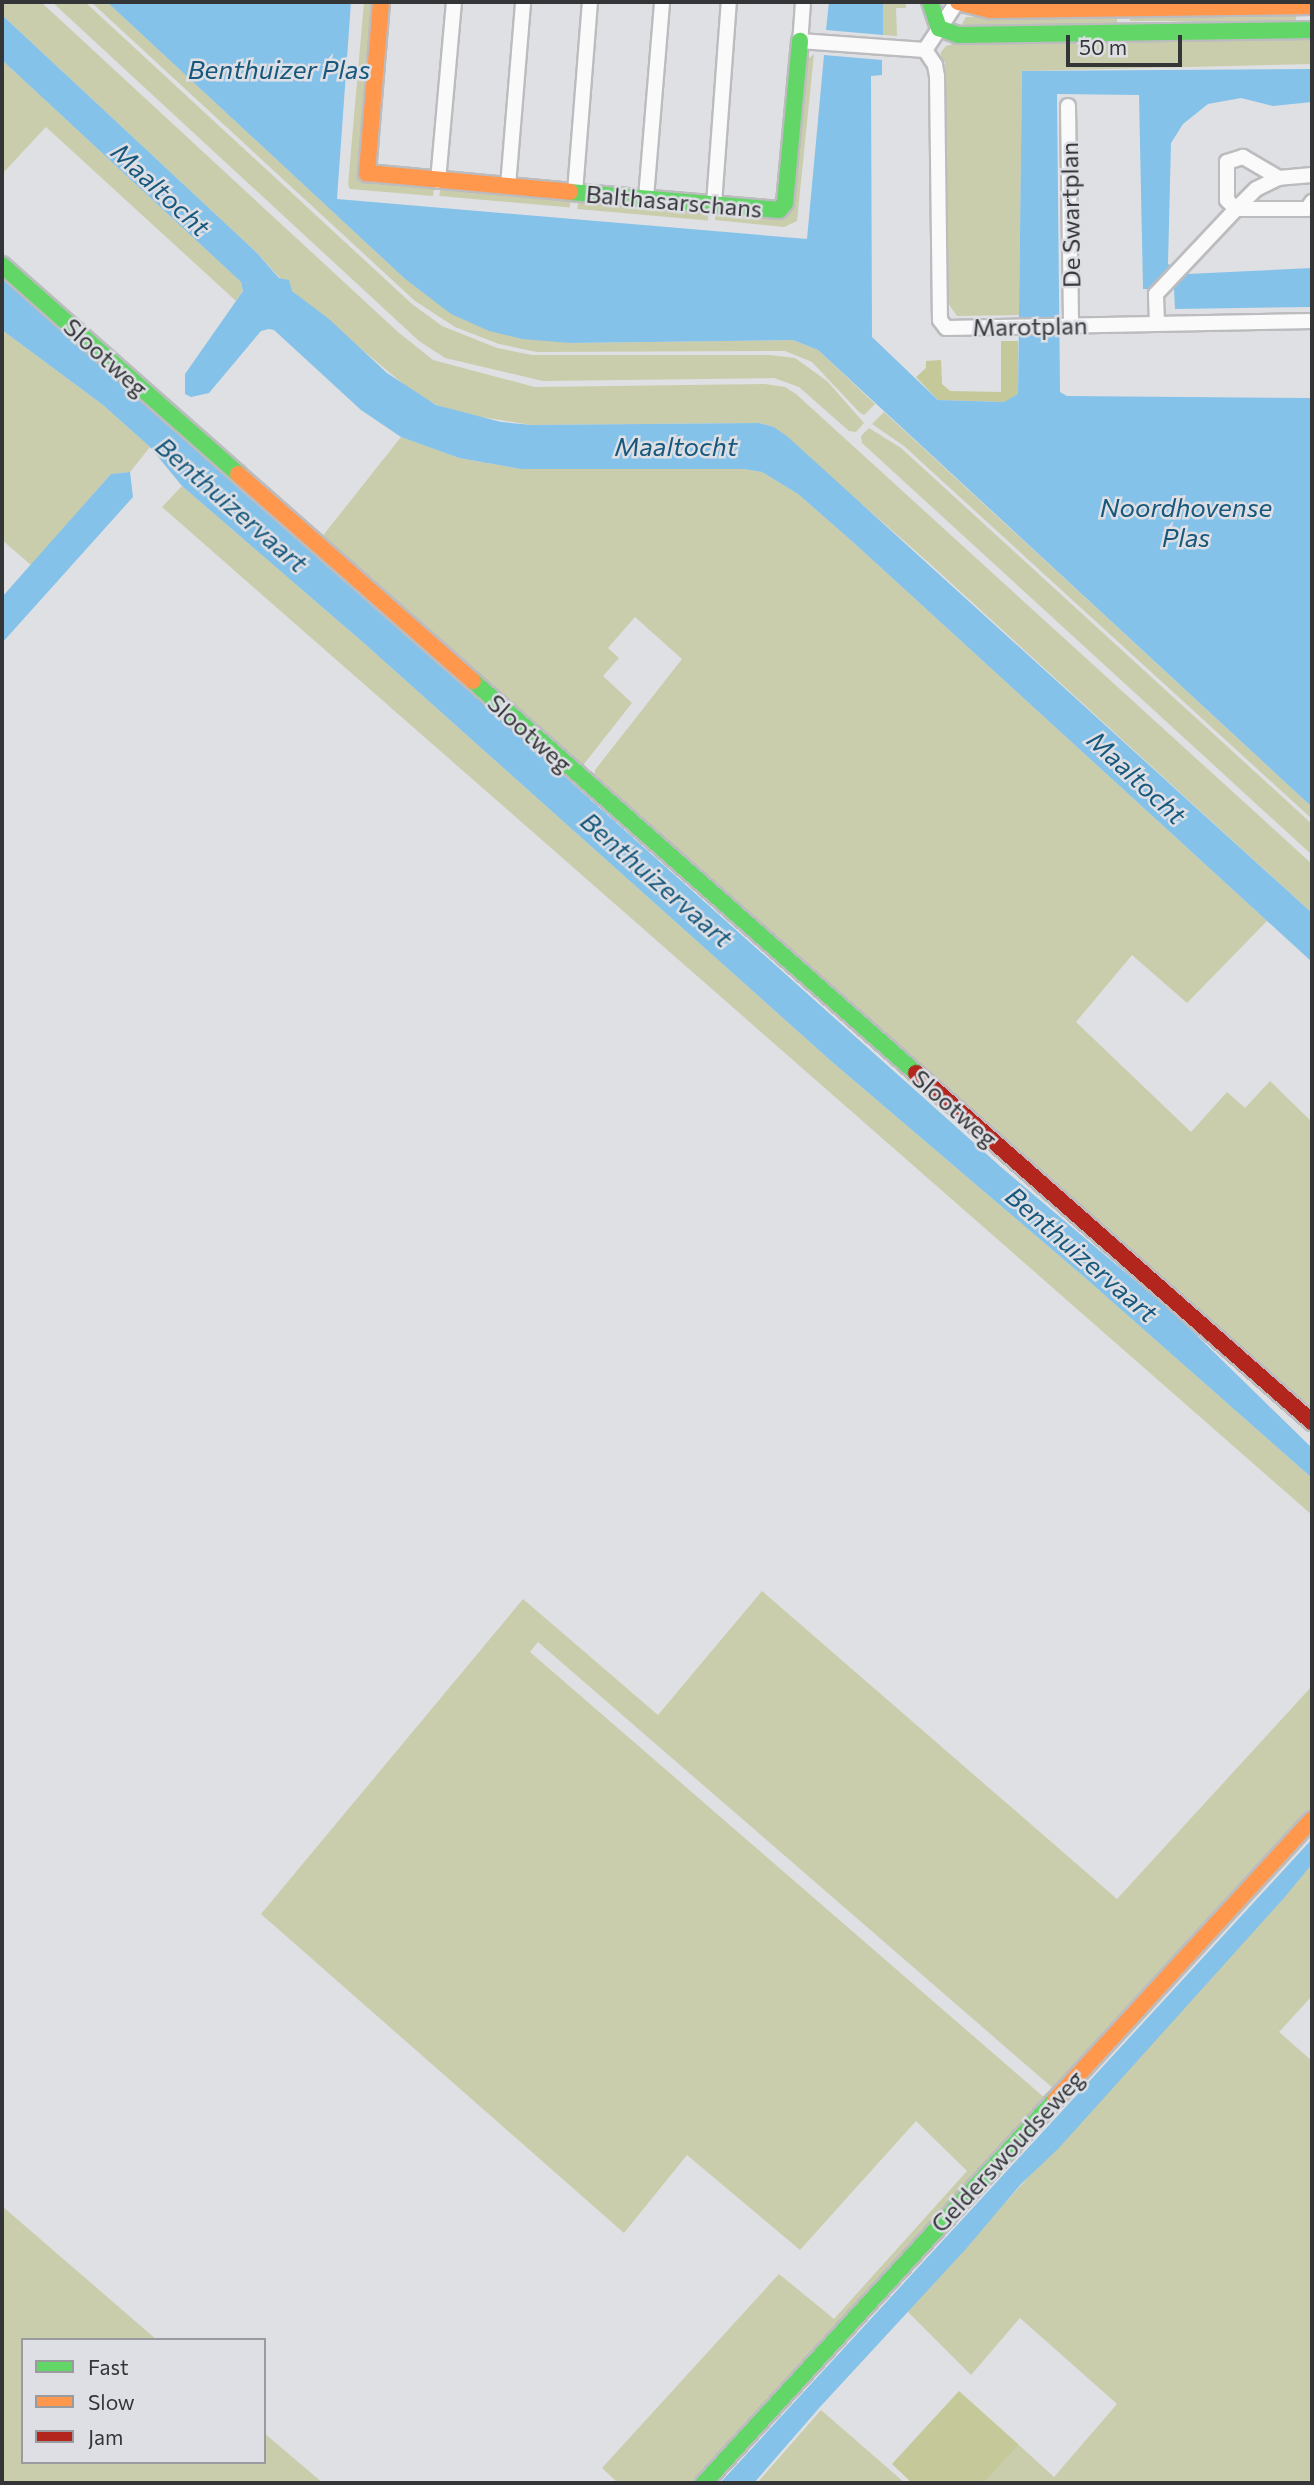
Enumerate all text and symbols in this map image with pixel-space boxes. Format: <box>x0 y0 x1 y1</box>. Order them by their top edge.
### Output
scale bar <box>1069 21 1184 65</box>
text: 50 m <box>1079 34 1127 59</box>
water label: Benthuizer Plas <box>188 53 370 85</box>
water label: Maaltocht <box>105 136 217 242</box>
street label: De Swartplan <box>1054 142 1086 288</box>
street label: Balthasarschans <box>585 179 763 223</box>
street label: Marotplan <box>972 311 1088 341</box>
street label: Slootweg <box>58 312 154 402</box>
water label: Benthuizervaart <box>150 430 314 578</box>
water label: Maaltocht <box>615 430 737 462</box>
water label: Noordhovense Plas <box>1100 491 1272 552</box>
street label: Slootweg <box>482 688 578 778</box>
water label: Maaltocht <box>1081 724 1193 830</box>
water label: Benthuizervaart <box>575 805 739 953</box>
street label: Slootweg <box>907 1063 1003 1153</box>
water label: Benthuizervaart <box>1000 1180 1164 1328</box>
street label: Gelderswoudseweg <box>925 2064 1089 2238</box>
legend <box>21 2338 266 2464</box>
text: Fast <box>88 2354 129 2379</box>
text: Slow <box>88 2389 135 2414</box>
text: Jam <box>88 2424 123 2449</box>

